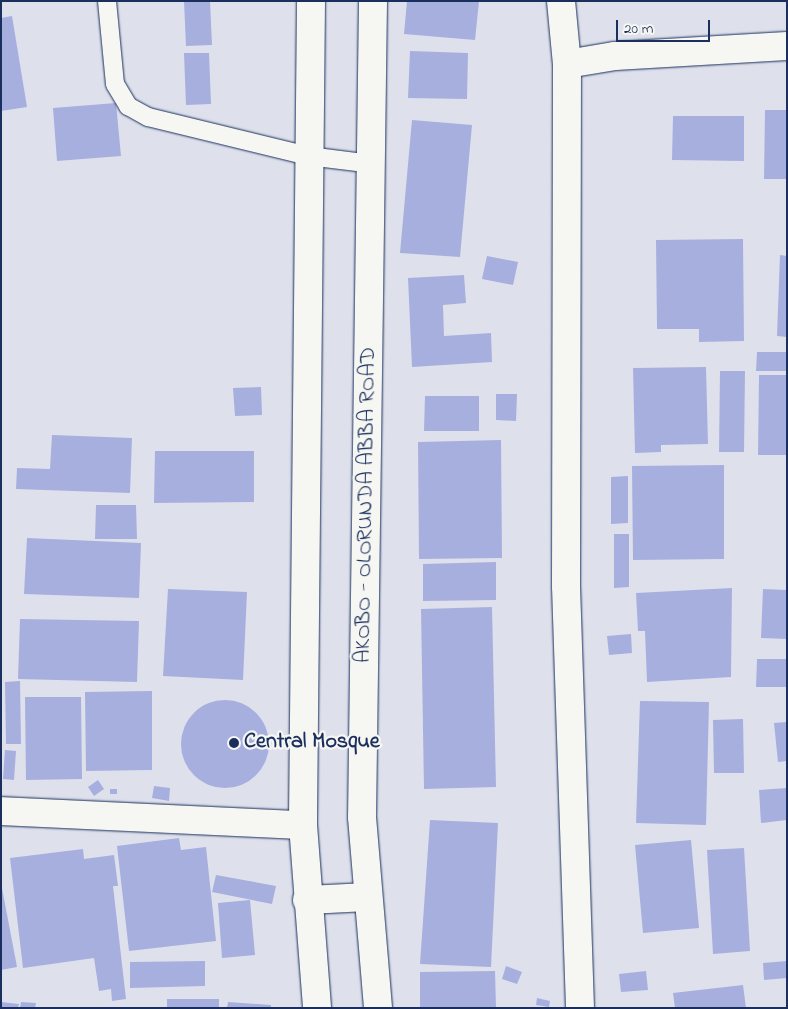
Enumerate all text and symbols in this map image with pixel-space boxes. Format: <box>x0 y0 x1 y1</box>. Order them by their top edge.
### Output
scale bar <box>618 10 712 42</box>
text: 20 m <box>624 18 653 40</box>
street label: AKOBO - OLORUNDA ABBA ROAD <box>351 347 383 663</box>
place label: Central Mosque <box>244 730 380 756</box>
marker: Central Mosque <box>228 737 240 749</box>

